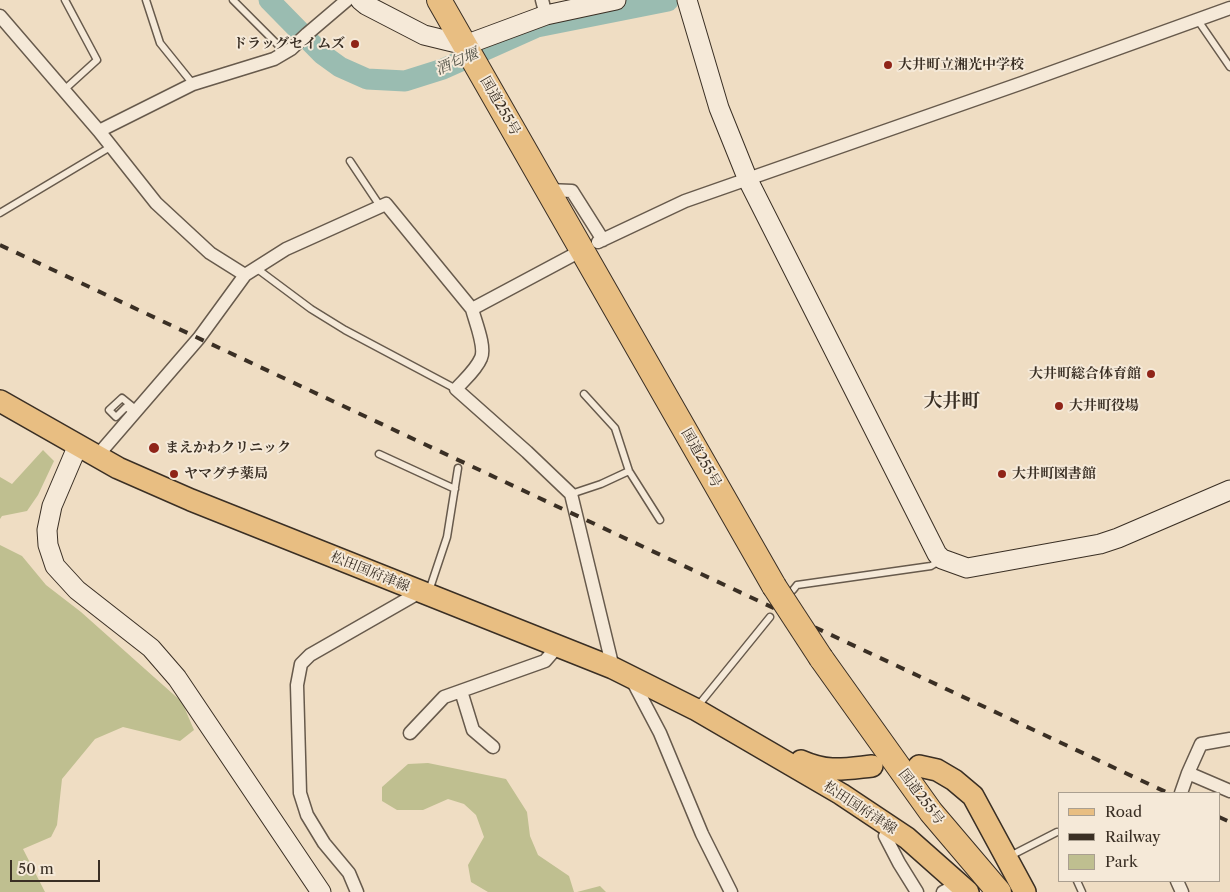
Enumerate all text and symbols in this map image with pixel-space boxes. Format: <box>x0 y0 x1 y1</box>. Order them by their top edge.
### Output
place label: ドラッグセイムズ <box>233 36 345 52</box>
marker: ドラッグセイムズ <box>349 38 361 50</box>
water label: 酒匂堰 <box>433 45 481 79</box>
place label: 大井町立湘光中学校 <box>898 57 1024 73</box>
marker: 大井町立湘光中学校 <box>882 59 894 71</box>
street label: 国道255号 <box>476 74 524 138</box>
place label: 大井町総合体育館 <box>1029 366 1141 382</box>
marker: 大井町総合体育館 <box>1145 368 1157 380</box>
district label: 大井町 <box>924 391 980 413</box>
place label: 大井町役場 <box>1069 398 1139 414</box>
marker: 大井町役場 <box>1053 400 1065 412</box>
street label: 国道255号 <box>677 426 725 490</box>
place label: まえかわクリニック <box>165 440 291 456</box>
marker: まえかわクリニック <box>147 441 161 455</box>
place label: ヤマグチ薬局 <box>184 466 268 482</box>
place label: 大井町図書館 <box>1012 466 1096 482</box>
marker: ヤマグチ薬局 <box>168 468 180 480</box>
marker: 大井町図書館 <box>996 468 1008 480</box>
street label: 松田国府津線 <box>328 548 412 596</box>
street label: 国道255号 <box>895 766 947 828</box>
street label: 松田国府津線 <box>820 778 900 838</box>
legend <box>1058 792 1220 882</box>
text: Road <box>1105 802 1142 821</box>
text: Railway <box>1105 827 1161 846</box>
scale bar <box>12 850 102 882</box>
text: Park <box>1105 852 1138 871</box>
text: 50 m <box>18 859 54 878</box>

